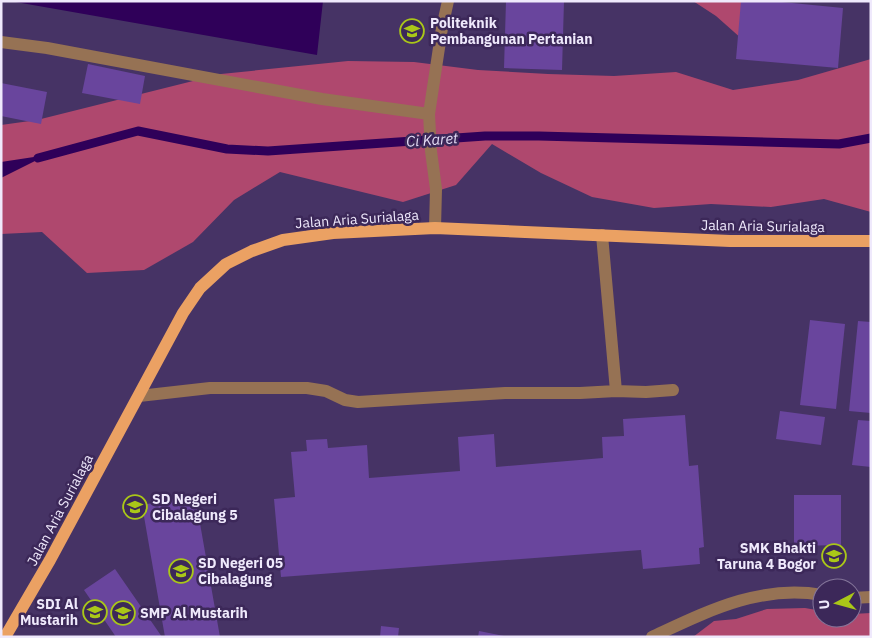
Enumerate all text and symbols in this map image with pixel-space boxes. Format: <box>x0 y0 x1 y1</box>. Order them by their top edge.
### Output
place label: Politeknik Pembangunan Pertanian <box>430 14 593 48</box>
school or university icon: Politeknik Pembangunan Pertanian <box>399 18 425 44</box>
water label: Ci Karet <box>405 128 460 151</box>
street label: Jalan Aria Surialaga <box>295 206 420 232</box>
street label: Jalan Aria Surialaga <box>701 216 826 236</box>
street label: Jalan Aria Surialaga <box>23 451 97 569</box>
place label: SD Negeri Cibalagung 5 <box>152 490 238 524</box>
school or university icon: SD Negeri Cibalagung 5 <box>122 494 148 520</box>
place label: SMK Bhakti Taruna 4 Bogor <box>717 539 816 573</box>
school or university icon: SMK Bhakti Taruna 4 Bogor <box>821 543 847 569</box>
place label: SD Negeri 05 Cibalagung <box>198 554 283 588</box>
school or university icon: SD Negeri 05 Cibalagung <box>168 558 194 584</box>
north arrow <box>812 578 862 628</box>
place label: SDI Al Mustarih <box>20 595 78 629</box>
school or university icon: SDI Al Mustarih <box>82 599 108 625</box>
text: U <box>815 599 834 610</box>
school or university icon: SMP Al Mustarih <box>110 600 136 626</box>
place label: SMP Al Mustarih <box>140 604 248 622</box>

